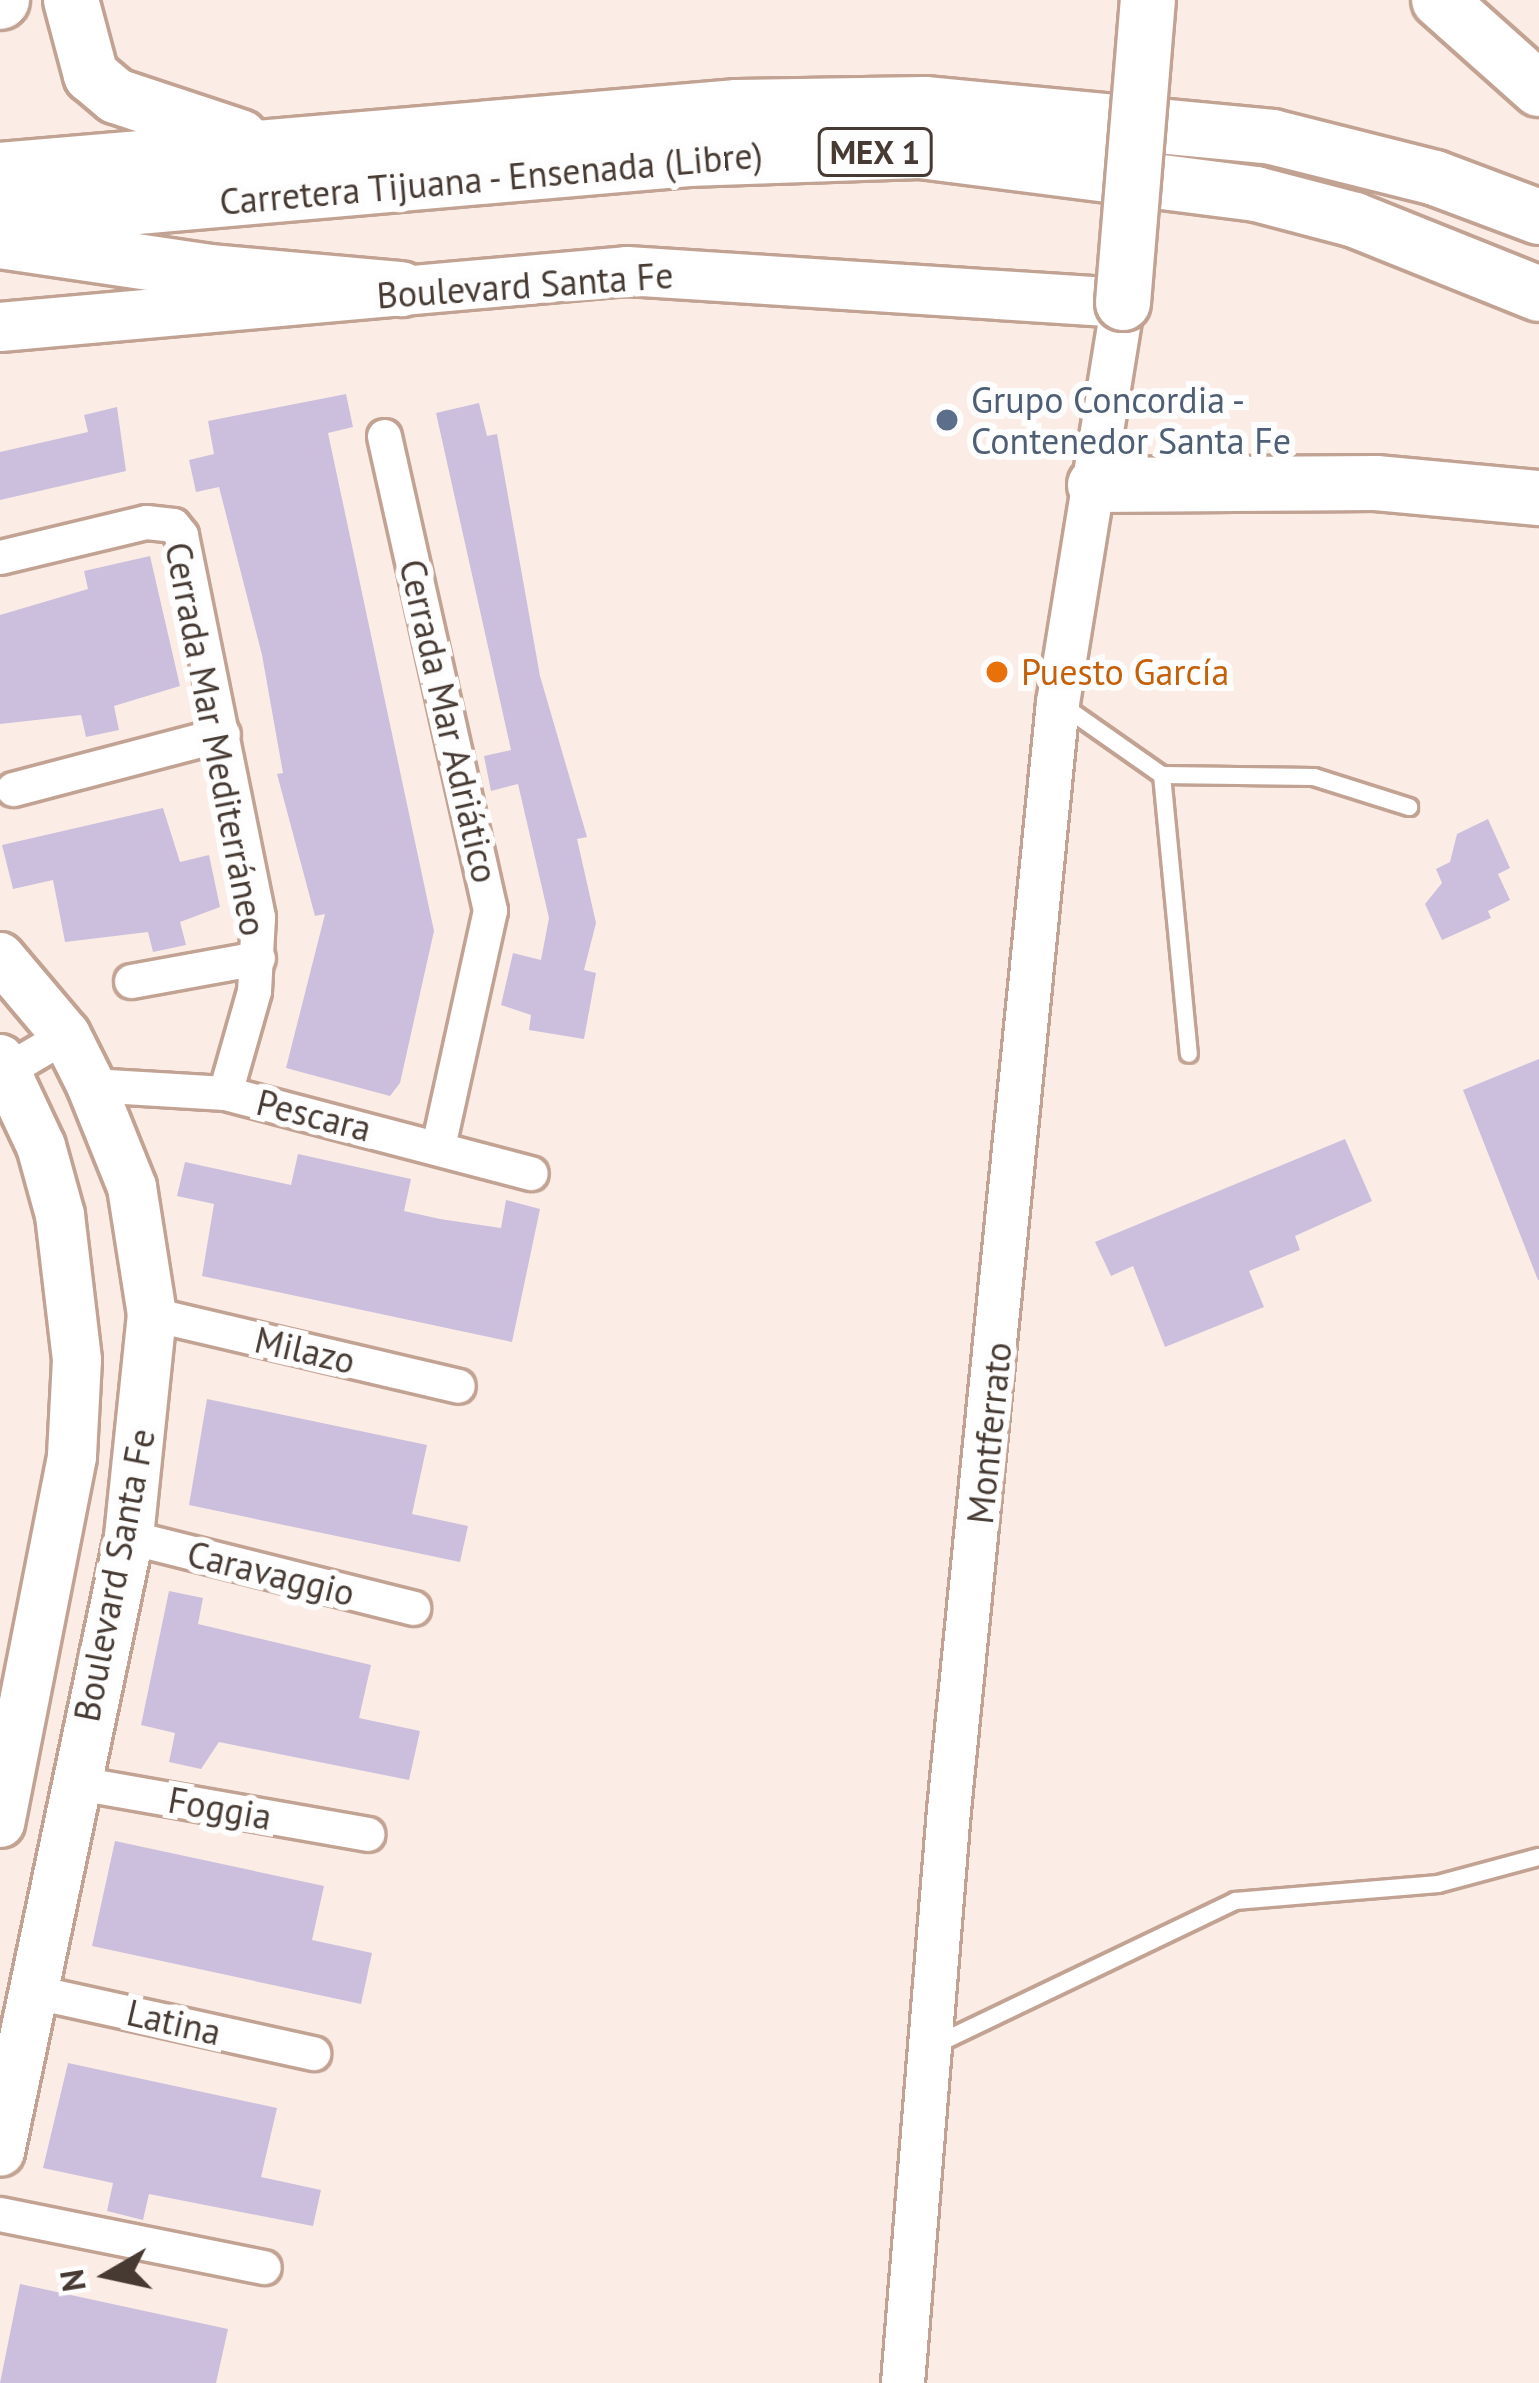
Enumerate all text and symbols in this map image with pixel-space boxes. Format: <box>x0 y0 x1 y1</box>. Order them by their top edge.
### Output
road number: MEX 1 <box>815 125 935 179</box>
street label: Carretera Tijuana - Ensenada (Libre) <box>214 132 768 224</box>
street label: Boulevard Santa Fe <box>375 253 675 317</box>
place label: Grupo Concordia - Contenedor Santa Fe <box>971 377 1291 462</box>
marker: Grupo Concordia - Contenedor Santa Fe <box>934 407 960 433</box>
street label: Cerrada Mar Mediterráneo <box>157 539 275 939</box>
street label: Cerrada Mar Adriático <box>391 555 507 887</box>
place label: Puesto García <box>1021 650 1229 694</box>
marker: Puesto García <box>984 659 1010 685</box>
street label: Pescara <box>252 1080 376 1150</box>
street label: Milazo <box>251 1318 359 1382</box>
street label: Montferrato <box>958 1340 1020 1526</box>
street label: Boulevard Santa Fe <box>64 1425 164 1725</box>
street label: Caravaggio <box>183 1531 359 1615</box>
street label: Foggia <box>165 1778 275 1838</box>
street label: Latina <box>123 1990 225 2054</box>
north arrow <box>48 2215 168 2335</box>
text: N <box>49 2267 95 2295</box>

